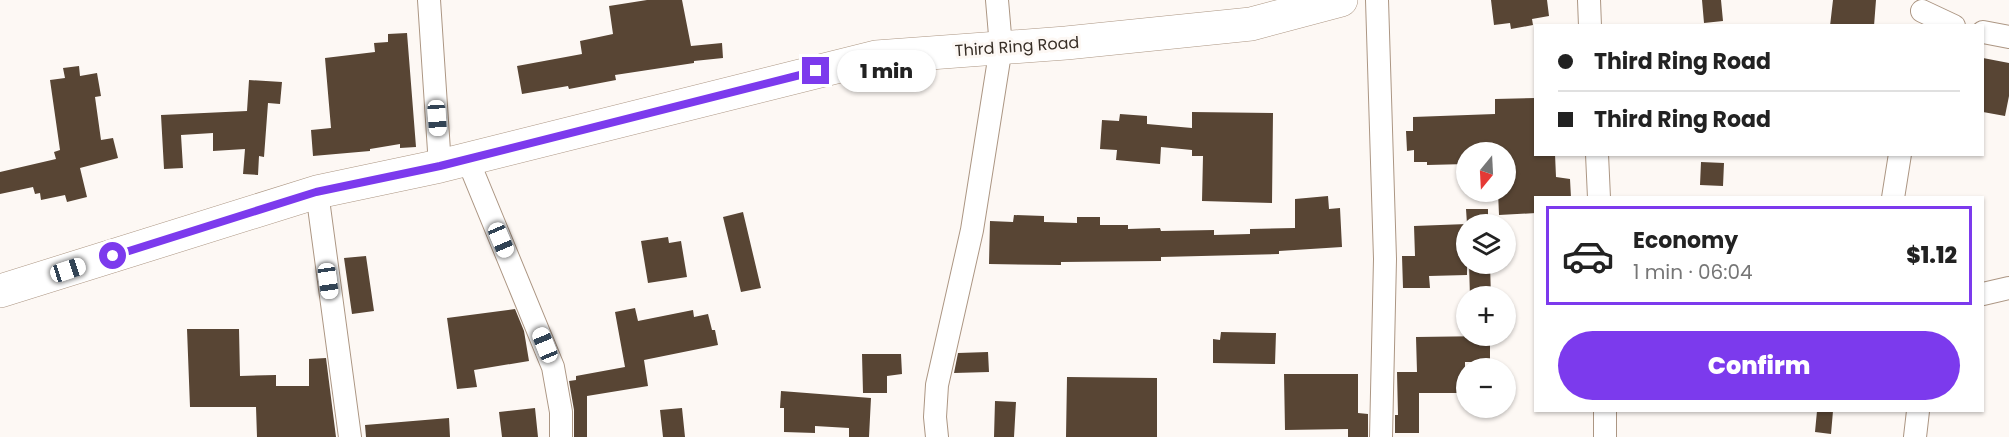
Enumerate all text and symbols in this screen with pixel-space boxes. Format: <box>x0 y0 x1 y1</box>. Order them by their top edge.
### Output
street label: Third Ring Road <box>954 31 1080 62</box>
text: Third Ring Road <box>1594 46 1771 77</box>
callout: 1 min <box>837 50 936 92</box>
route end <box>802 57 829 84</box>
text: 1 min <box>860 57 913 85</box>
car <box>427 99 447 137</box>
text: Third Ring Road <box>1594 104 1771 135</box>
north arrow <box>1456 142 1516 202</box>
map controls <box>1456 142 1516 418</box>
button: layers <box>1456 214 1516 274</box>
car <box>486 220 516 260</box>
text: Economy <box>1633 225 1738 256</box>
icon: car <box>1561 229 1615 283</box>
text: $1.12 <box>1906 240 1957 271</box>
route start <box>99 242 126 269</box>
car <box>48 256 88 284</box>
text: 1 min · 06:04 <box>1633 258 1753 286</box>
car <box>317 262 339 300</box>
button: + <box>1456 286 1516 346</box>
car <box>530 325 560 365</box>
button: Confirm <box>1558 331 1960 400</box>
button: − <box>1456 358 1516 418</box>

